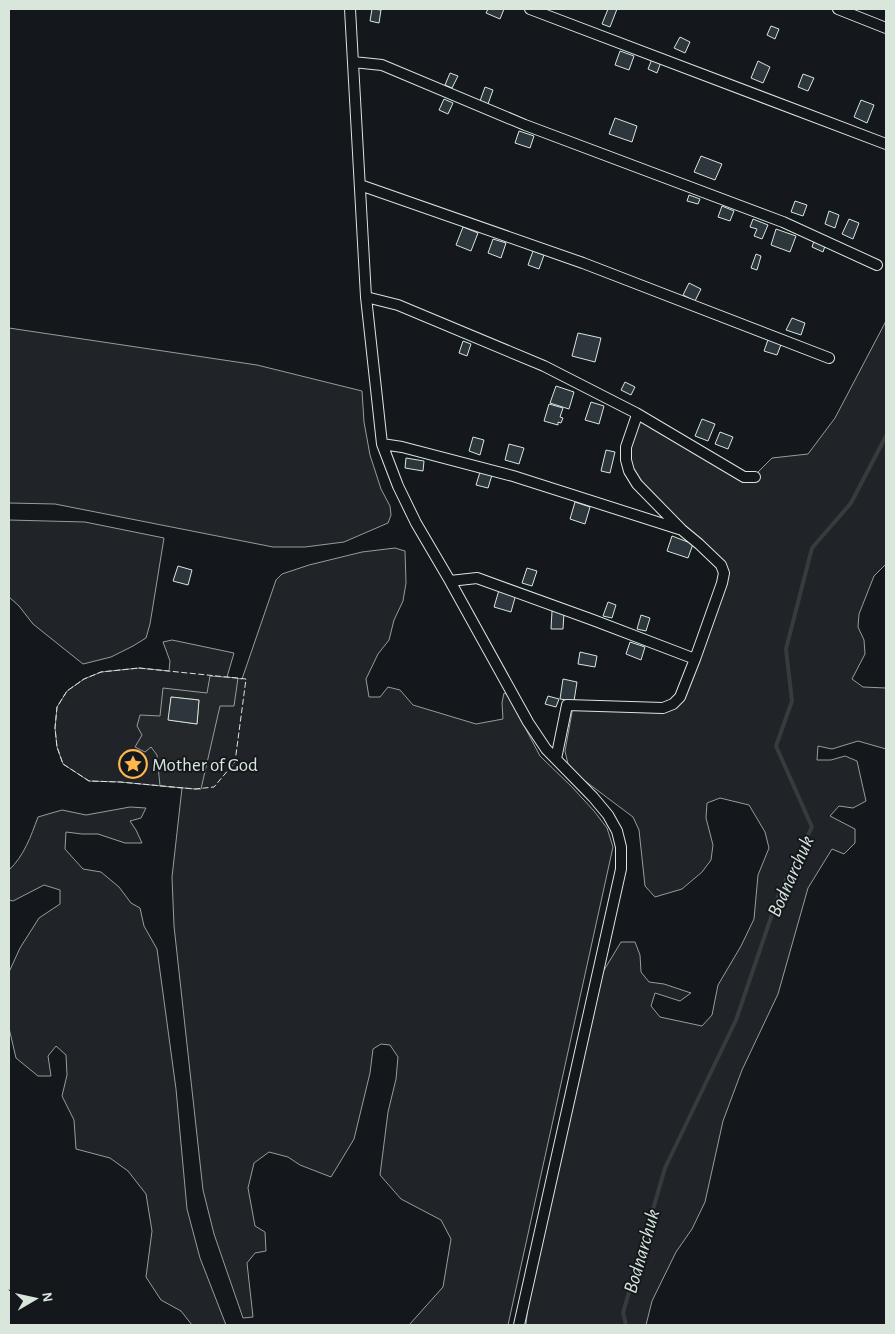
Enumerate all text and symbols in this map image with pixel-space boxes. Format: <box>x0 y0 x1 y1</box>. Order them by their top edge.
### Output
place icon: Mother of God <box>118 749 148 779</box>
place label: Mother of God <box>152 756 258 775</box>
water label: Bodnarchuk <box>764 833 818 920</box>
water label: Bodnarchuk <box>620 1207 663 1296</box>
north arrow <box>10 1274 60 1324</box>
text: N <box>39 1291 55 1303</box>

